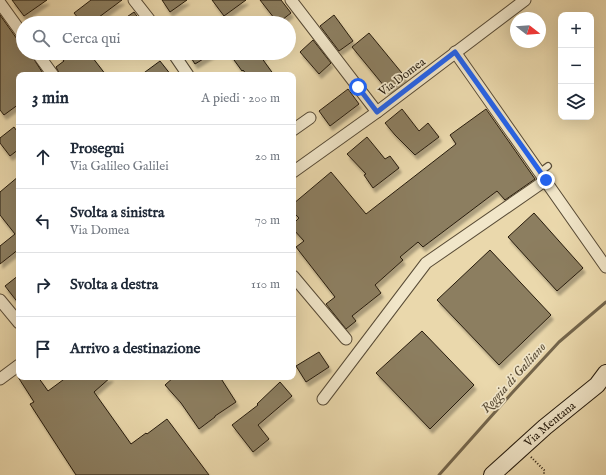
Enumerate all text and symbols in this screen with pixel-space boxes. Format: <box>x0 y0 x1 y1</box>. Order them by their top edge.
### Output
north arrow <box>510 12 546 48</box>
map controls <box>558 12 594 120</box>
button: + <box>558 12 594 48</box>
search box <box>16 16 296 60</box>
icon: search <box>30 27 52 49</box>
text: Cerca qui <box>62 29 121 48</box>
button: − <box>558 48 594 84</box>
street label: Via Domea <box>375 54 429 100</box>
route start <box>349 78 367 96</box>
button: layers <box>558 84 594 120</box>
text: 3 min <box>32 88 69 109</box>
text: A piedi · 200 m <box>201 90 280 107</box>
text: Prosegui <box>70 139 124 158</box>
icon: ahead <box>32 146 54 168</box>
text: 20 m <box>255 148 280 165</box>
text: Via Galileo Galilei <box>70 158 169 175</box>
route end <box>537 171 555 189</box>
text: Svolta a sinistra <box>70 203 165 222</box>
icon: left <box>32 210 54 232</box>
text: 70 m <box>255 212 280 229</box>
text: Via Domea <box>70 222 129 239</box>
icon: right <box>32 274 54 296</box>
text: Svolta a destra <box>70 275 158 294</box>
text: 110 m <box>251 276 280 293</box>
icon: arrive <box>32 338 54 360</box>
text: Arrivo a destinazione <box>70 339 200 358</box>
water label: Roggia di Galliano <box>478 339 551 417</box>
street label: Via Mentana <box>520 397 579 451</box>

